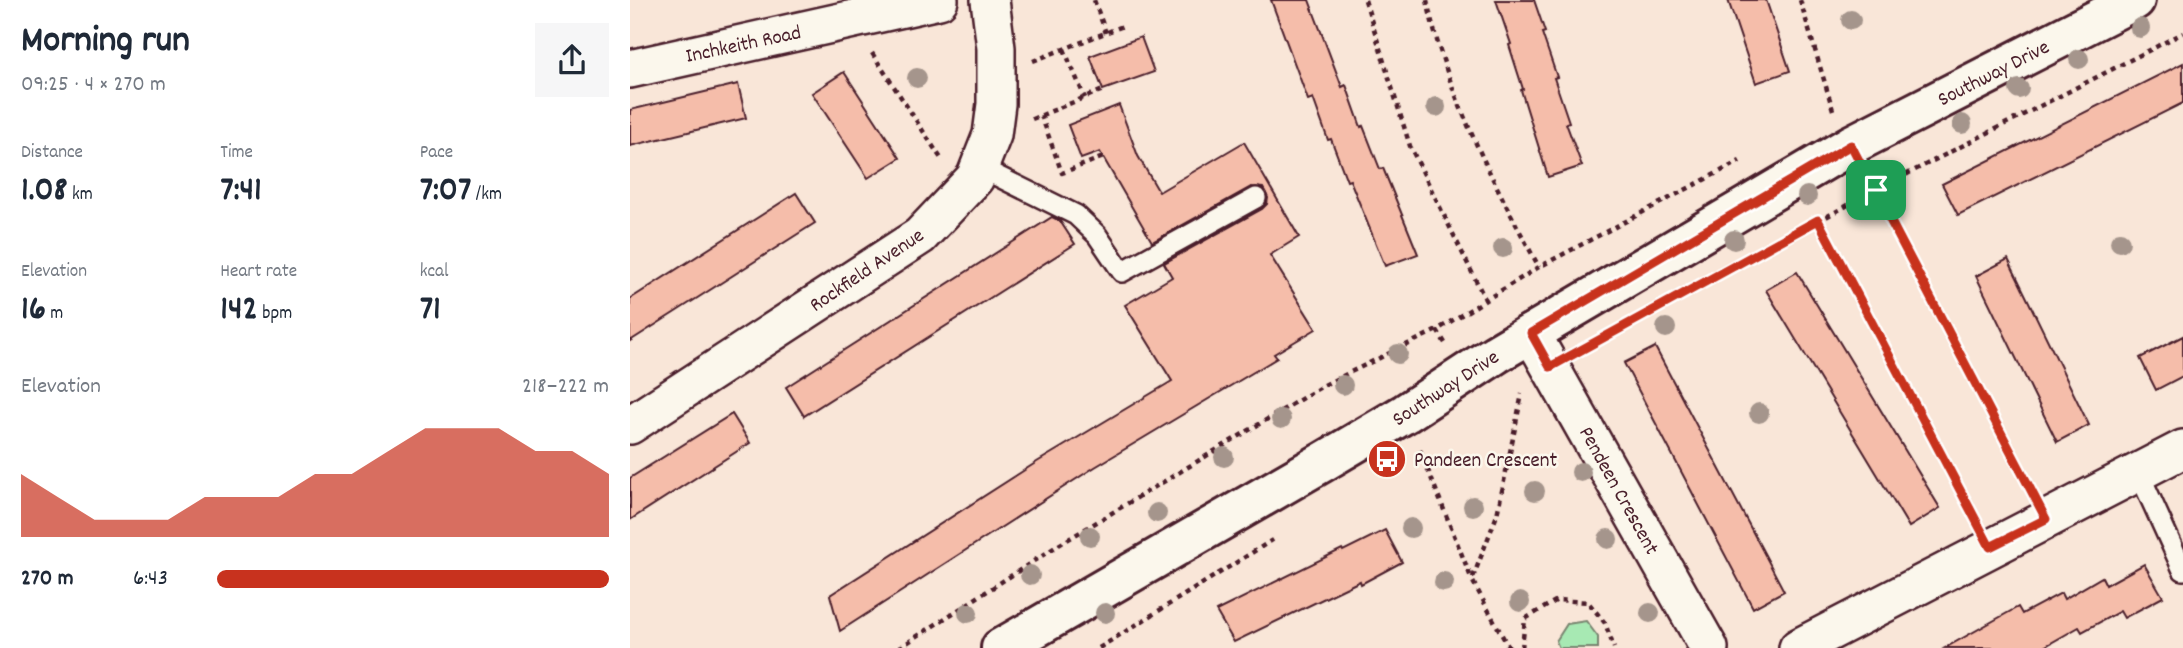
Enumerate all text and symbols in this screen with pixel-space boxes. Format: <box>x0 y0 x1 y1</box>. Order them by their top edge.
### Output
text: Morning run <box>21 15 190 70</box>
street label: Inchkeith Road <box>683 19 804 73</box>
button: share <box>535 23 609 97</box>
street label: Southway Drive <box>1933 34 2056 116</box>
text: 09:25 · 4 × 270 m <box>21 69 166 102</box>
text: Distance <box>21 140 83 167</box>
text: Time <box>220 140 253 167</box>
text: Pace <box>420 140 453 167</box>
pin <box>1846 160 1906 220</box>
text: 1.08 <box>21 167 68 217</box>
text: 7:41 <box>220 167 262 217</box>
text: 7:07 <box>420 167 471 217</box>
icon: arrive <box>1857 171 1895 209</box>
text: km <box>68 182 93 209</box>
text: /km <box>471 182 502 209</box>
street label: Rockfield Avenue <box>804 222 931 321</box>
text: Elevation <box>21 259 87 286</box>
text: Heart rate <box>220 259 297 286</box>
text: kcal <box>420 259 449 286</box>
text: 16 <box>21 286 46 336</box>
text: 142 <box>220 286 258 336</box>
text: 71 <box>420 286 441 336</box>
text: m <box>46 301 63 328</box>
text: bpm <box>258 301 292 328</box>
street label: Southway Drive <box>1387 344 1506 435</box>
text: Elevation <box>21 371 101 404</box>
text: 218–222 m <box>522 371 609 404</box>
street label: Pendeen Crescent <box>1570 422 1665 561</box>
bus stop icon: Pandeen Crescent <box>1366 438 1408 480</box>
place label: Pandeen Crescent <box>1414 447 1558 477</box>
text: 270 m <box>21 563 73 596</box>
text: 6:43 <box>133 563 168 596</box>

